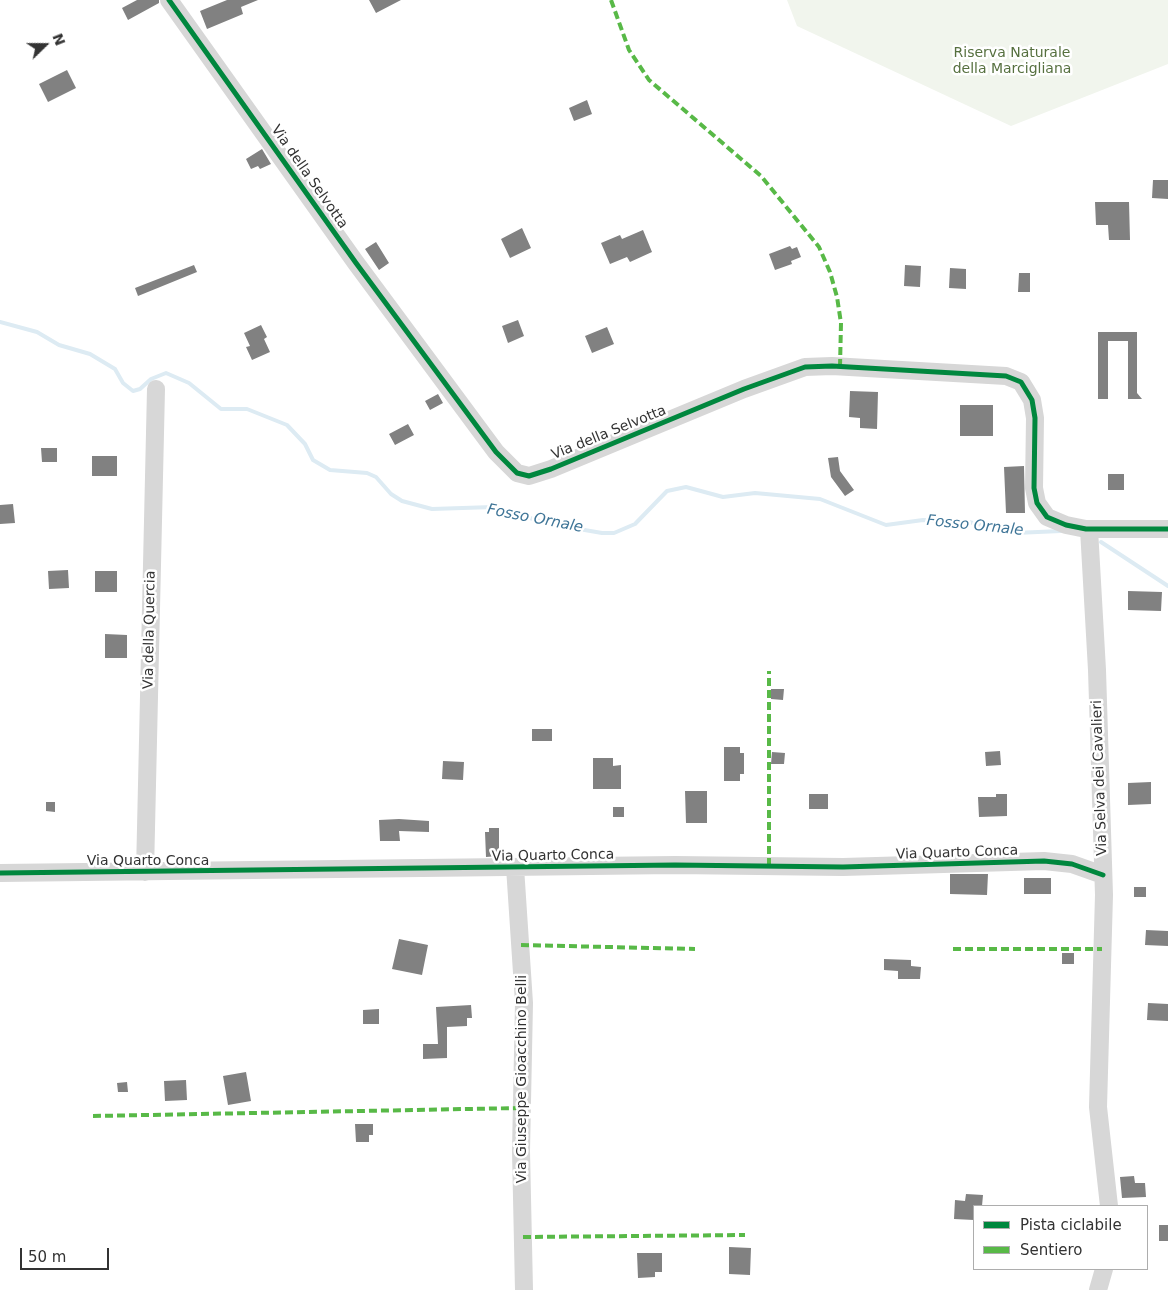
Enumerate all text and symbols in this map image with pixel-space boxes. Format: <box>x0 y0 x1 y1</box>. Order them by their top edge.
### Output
north arrow <box>20 20 70 70</box>
text: N <box>49 31 69 48</box>
park label: Riserva Naturale della Marcigliana <box>953 45 1071 78</box>
street label: Via della Selvotta <box>267 122 351 232</box>
street label: Via della Selvotta <box>549 402 669 464</box>
water label: Fosso Ornale <box>485 501 585 537</box>
water label: Fosso Ornale <box>926 512 1024 540</box>
street label: Via della Quercia <box>141 571 159 689</box>
street label: Via Selva dei Cavalieri <box>1089 700 1111 856</box>
street label: Via Quarto Conca <box>896 842 1018 864</box>
street label: Via Quarto Conca <box>492 847 614 865</box>
street label: Via Quarto Conca <box>87 853 209 869</box>
street label: Via Giuseppe Gioacchino Belli <box>514 975 530 1183</box>
legend <box>973 1205 1148 1270</box>
text: Pista ciclabile <box>1020 1216 1122 1234</box>
scale bar <box>22 1238 111 1270</box>
text: Sentiero <box>1020 1241 1083 1259</box>
text: 50 m <box>28 1248 66 1266</box>

